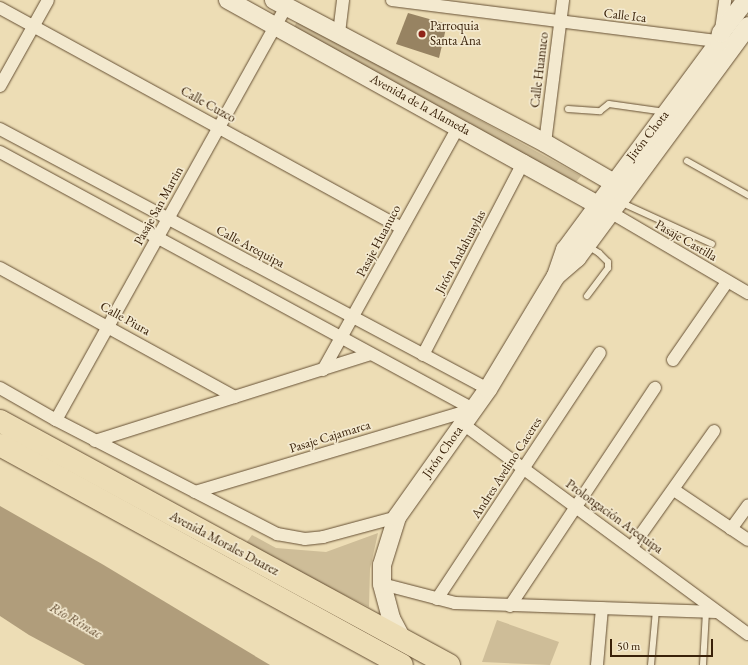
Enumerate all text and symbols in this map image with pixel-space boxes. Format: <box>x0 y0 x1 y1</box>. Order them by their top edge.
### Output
street label: Calle Ica <box>603 6 647 26</box>
place label: Parroquia Santa Ana <box>430 19 481 50</box>
marker: Parroquia Santa Ana <box>417 29 427 39</box>
street label: Calle Huanuco <box>528 31 552 109</box>
street label: Avenida de la Alameda <box>367 71 473 139</box>
street label: Calle Cuzco <box>178 83 238 127</box>
street label: Jirón Chota <box>624 108 672 164</box>
street label: Pasaje San Martin <box>131 164 187 248</box>
street label: Pasaje Huanuco <box>353 202 405 280</box>
street label: Jirón Andahuaylas <box>432 208 490 296</box>
street label: Pasaje Castilla <box>652 217 720 265</box>
street label: Calle Arequipa <box>213 222 287 272</box>
street label: Calle Piura <box>97 299 153 339</box>
street label: Andres Avelino Caceres <box>468 414 546 522</box>
street label: Pasaje Cajamarca <box>288 417 372 457</box>
street label: Jirón Chota <box>420 423 466 481</box>
street label: Prolongación Arequipa <box>562 477 666 557</box>
street label: Avenida Morales Duarez <box>167 509 281 579</box>
water label: Río Rímac <box>47 598 105 642</box>
scale bar <box>612 631 715 657</box>
text: 50 m <box>617 638 640 654</box>

